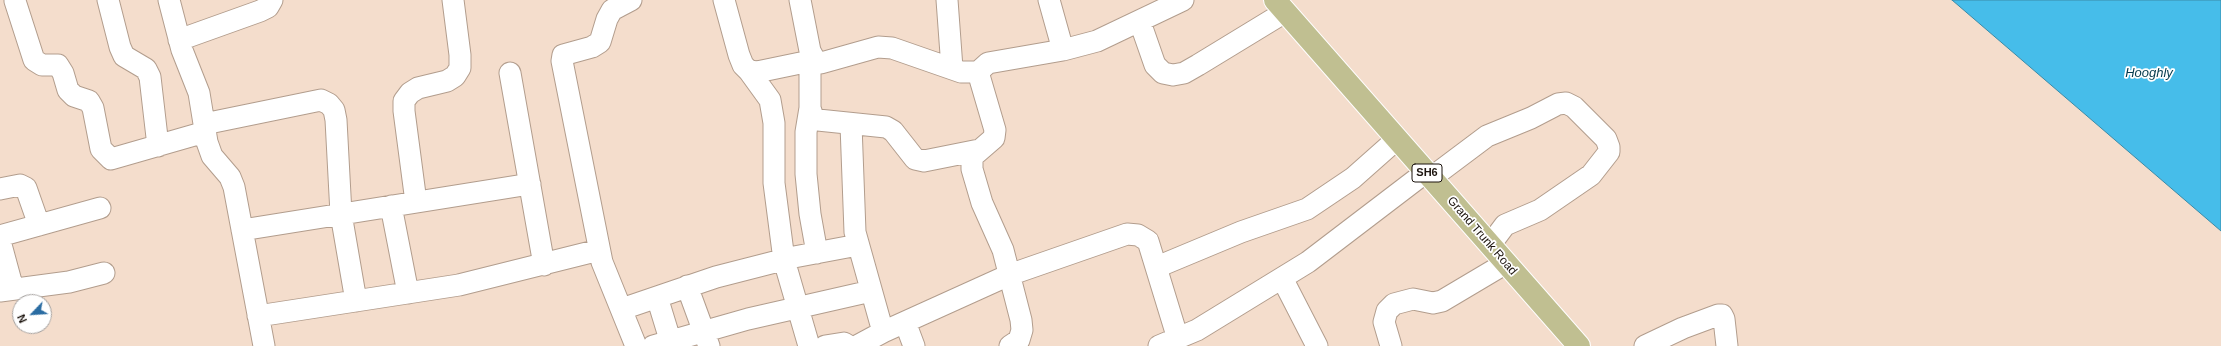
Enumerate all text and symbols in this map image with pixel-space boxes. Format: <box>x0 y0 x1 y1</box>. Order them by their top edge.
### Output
water label: Hooghly <box>2125 65 2173 81</box>
road number: SH6 <box>1412 164 1442 182</box>
street label: Grand Trunk Road <box>1444 194 1520 278</box>
north arrow <box>12 294 52 334</box>
text: N <box>15 313 29 325</box>

